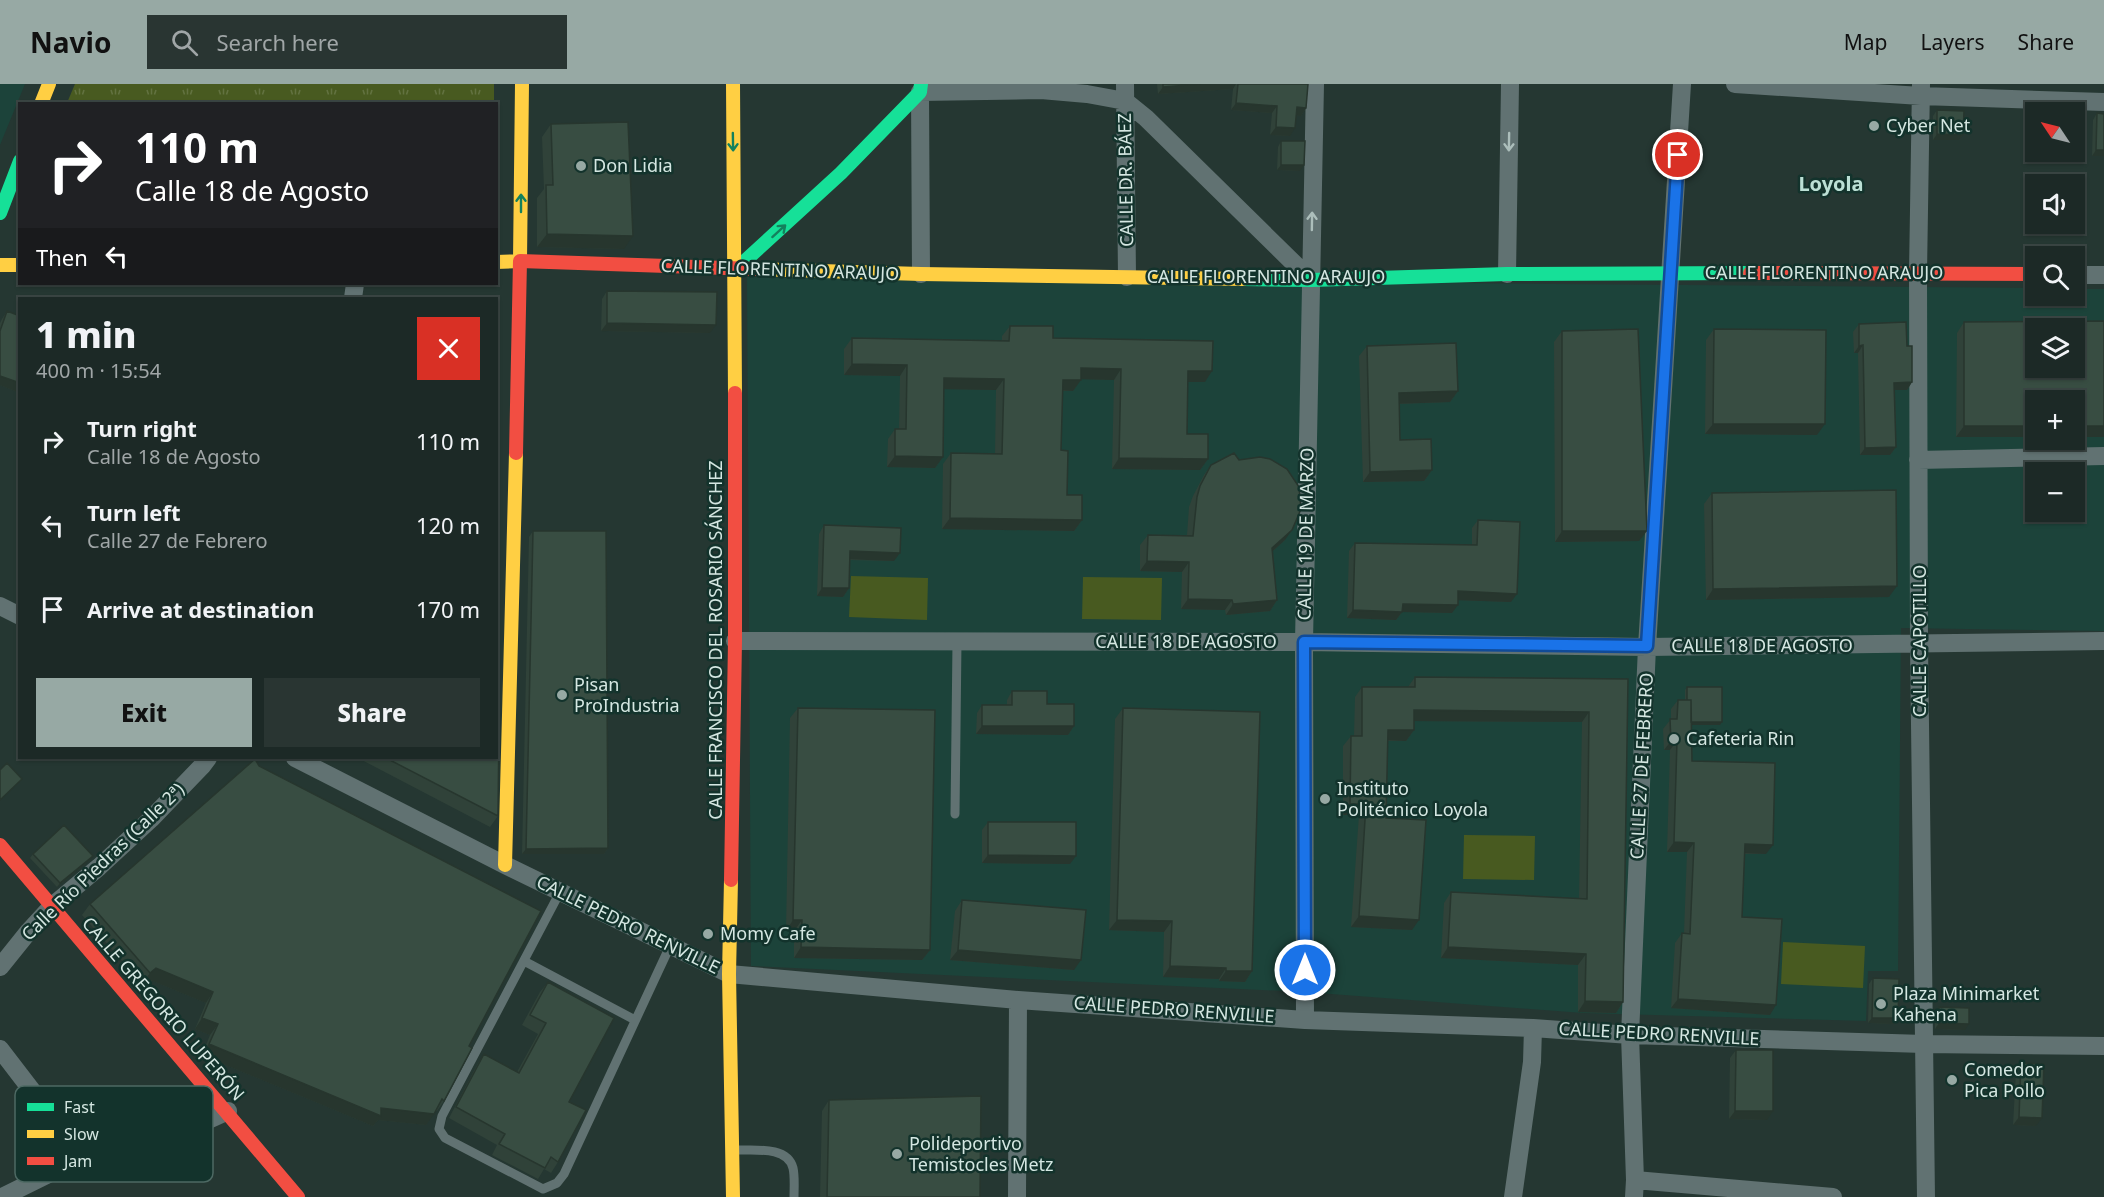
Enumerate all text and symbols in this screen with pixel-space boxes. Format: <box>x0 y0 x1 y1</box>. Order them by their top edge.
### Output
search box <box>147 15 567 69</box>
text: Navio <box>30 23 111 61</box>
icon: search <box>168 26 201 59</box>
text: Search here <box>216 27 339 57</box>
text: Map <box>1844 28 1888 56</box>
text: Layers <box>1921 28 1985 56</box>
text: Share <box>2018 28 2074 56</box>
north arrow <box>2025 102 2085 162</box>
map controls <box>2025 102 2085 522</box>
street label: CALLE DR. BÁEZ <box>1112 113 1138 247</box>
place label: Cyber Net <box>1886 113 1971 137</box>
text: 110 m <box>135 118 259 175</box>
marker: Cyber Net <box>1867 119 1881 133</box>
icon: right <box>36 126 114 204</box>
pin <box>1652 129 1703 180</box>
one-way arrow <box>728 132 739 152</box>
one-way arrow <box>1503 132 1515 152</box>
icon: arrive <box>1661 138 1694 171</box>
place label: Don Lidia <box>593 153 673 177</box>
marker: Don Lidia <box>574 159 588 173</box>
district label: Loyola <box>1798 170 1864 197</box>
text: Calle 18 de Agosto <box>135 172 369 209</box>
button: sound <box>2025 174 2085 234</box>
one-way arrow <box>516 193 527 213</box>
one-way arrow <box>1306 212 1318 232</box>
one-way arrow <box>771 224 786 238</box>
icon: left <box>100 240 133 273</box>
text: Then <box>36 242 88 272</box>
button: search <box>2025 246 2085 306</box>
street label: CALLE FLORENTINO ARAUJO <box>660 253 900 285</box>
street label: CALLE FLORENTINO ARAUJO <box>1705 260 1943 284</box>
street label: CALLE FLORENTINO ARAUJO <box>1147 264 1385 288</box>
text: 1 min <box>36 310 137 359</box>
button: close <box>417 317 480 380</box>
button: layers <box>2025 318 2085 378</box>
text: 400 m · 15:54 <box>36 357 161 384</box>
button: + <box>2025 390 2085 450</box>
text: Turn right <box>87 413 197 443</box>
icon: right <box>36 425 69 458</box>
text: 110 m <box>416 426 480 456</box>
text: Calle 18 de Agosto <box>87 443 261 470</box>
street label: CALLE 19 DE MARZO <box>1291 447 1319 621</box>
street label: CALLE FRANCISCO DEL ROSARIO SÁNCHEZ <box>703 460 727 820</box>
button: − <box>2025 462 2085 522</box>
text: Turn left <box>87 497 181 527</box>
icon: left <box>36 509 69 542</box>
text: 120 m <box>416 510 480 540</box>
text: Calle 27 de Febrero <box>87 527 268 554</box>
street label: CALLE CAPOTILLO <box>1907 565 1931 717</box>
icon: arrive <box>36 593 69 626</box>
text: Arrive at destination <box>87 594 314 624</box>
text: 170 m <box>416 594 480 624</box>
street label: CALLE 18 DE AGOSTO <box>1095 629 1277 653</box>
street label: CALLE 18 DE AGOSTO <box>1671 633 1853 657</box>
place label: Pisan ProIndustria <box>574 672 680 717</box>
street label: CALLE 27 DE FEBRERO <box>1624 672 1658 860</box>
button: Exit <box>36 678 252 747</box>
button: Share <box>264 678 480 747</box>
marker: Pisan ProIndustria <box>555 688 569 702</box>
place label: Cafeteria Rin <box>1686 726 1794 750</box>
marker: Cafeteria Rin <box>1667 732 1681 746</box>
place label: Instituto Politécnico Loyola <box>1337 776 1488 821</box>
street label: Calle Río Piedras (Calle 2ª) <box>16 777 189 945</box>
marker: Instituto Politécnico Loyola <box>1318 792 1332 806</box>
street label: CALLE PEDRO RENVILLE <box>533 869 724 979</box>
street label: CALLE GREGORIO LUPERÓN <box>77 911 250 1105</box>
place label: Momy Cafe <box>720 921 816 945</box>
marker: Momy Cafe <box>701 927 715 941</box>
position arrow <box>1273 938 1337 1002</box>
place label: Plaza Minimarket Kahena <box>1893 981 2040 1026</box>
street label: CALLE PEDRO RENVILLE <box>1073 990 1275 1028</box>
marker: Plaza Minimarket Kahena <box>1874 997 1888 1011</box>
street label: CALLE PEDRO RENVILLE <box>1558 1016 1760 1050</box>
place label: Comedor Pica Pollo <box>1964 1057 2045 1102</box>
marker: Comedor Pica Pollo <box>1945 1073 1959 1087</box>
legend <box>15 1086 213 1182</box>
text: Fast <box>64 1096 95 1118</box>
text: Slow <box>64 1123 99 1145</box>
place label: Polideportivo Temistocles Metz <box>909 1131 1054 1176</box>
marker: Polideportivo Temistocles Metz <box>890 1147 904 1161</box>
text: Jam <box>62 1150 92 1172</box>

